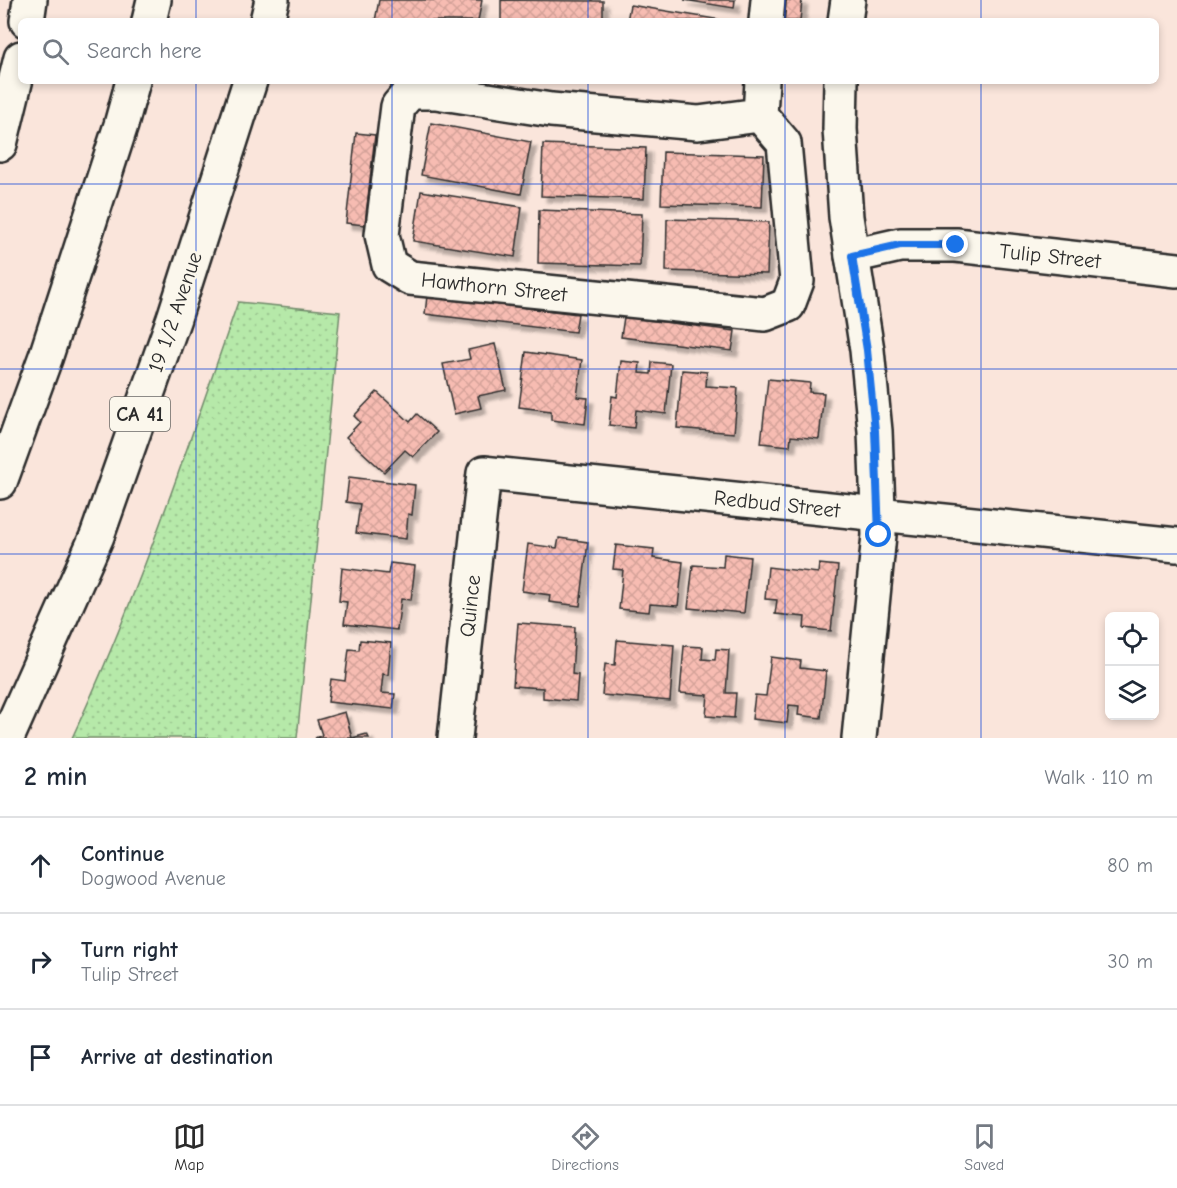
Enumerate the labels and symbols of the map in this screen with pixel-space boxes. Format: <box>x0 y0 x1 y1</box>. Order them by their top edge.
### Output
route end <box>942 231 968 257</box>
street label: Tulip Street <box>998 239 1103 273</box>
street label: 19 1/2 Avenue <box>143 249 207 375</box>
street label: Hawthorn Street <box>420 267 569 307</box>
road number: CA 41 <box>110 397 170 431</box>
street label: Redbud Street <box>713 485 842 523</box>
route start <box>865 521 891 547</box>
street label: Quince <box>455 574 485 638</box>

